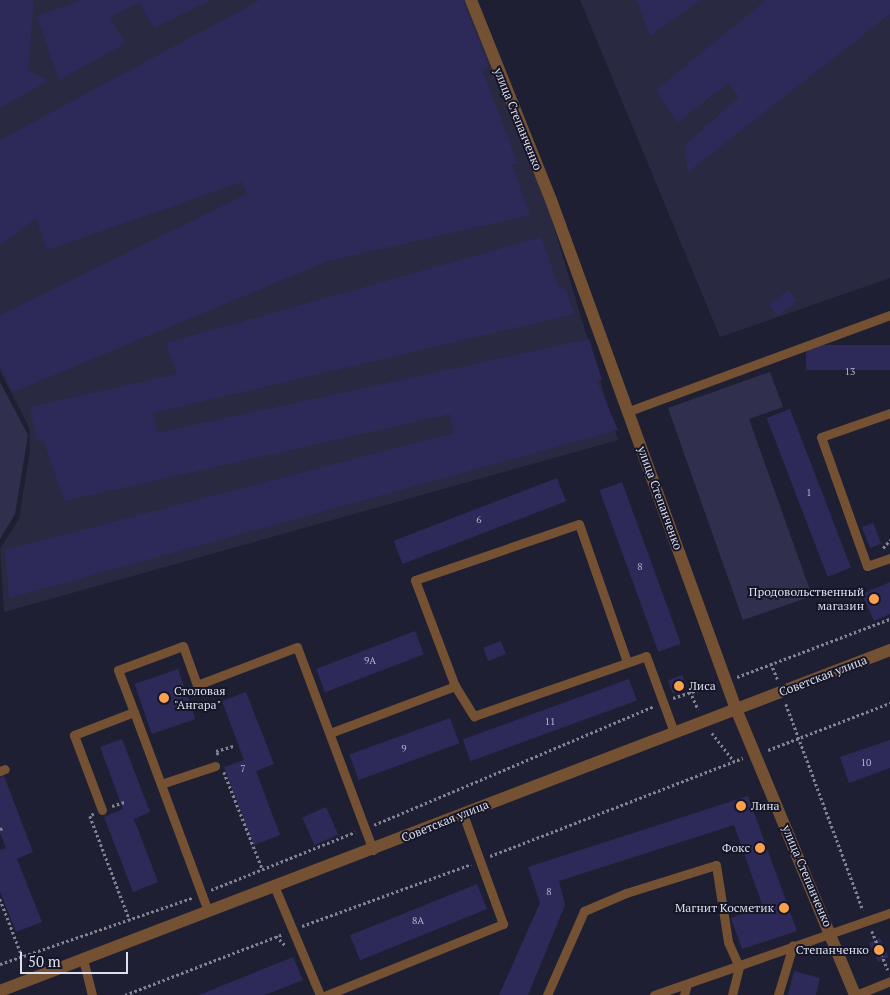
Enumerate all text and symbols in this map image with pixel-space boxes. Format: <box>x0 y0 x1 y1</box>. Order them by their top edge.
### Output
street label: улица Степанченко <box>491 66 545 172</box>
house number: 13 <box>845 366 855 378</box>
street label: улица Степанченко <box>635 444 685 552</box>
house number: 1 <box>806 487 812 499</box>
house number: 6 <box>476 514 482 526</box>
house number: 8 <box>637 561 643 573</box>
place label: Продовольственный магазин <box>749 585 864 613</box>
marker: Продовольственный магазин <box>868 593 880 605</box>
street label: Советская улица <box>777 653 869 699</box>
house number: 9А <box>364 655 376 667</box>
place label: Лиса <box>689 679 716 693</box>
marker: Лиса <box>673 680 685 692</box>
place label: Столовая "Ангара" <box>174 684 226 712</box>
marker: Столовая "Ангара" <box>158 692 170 704</box>
house number: 11 <box>545 716 555 728</box>
house number: 9 <box>401 743 407 755</box>
house number: 10 <box>861 757 871 769</box>
house number: 7 <box>240 763 246 775</box>
street label: Советская улица <box>399 797 491 845</box>
place label: Лина <box>751 799 780 813</box>
marker: Лина <box>735 800 747 812</box>
street label: улица Степанченко <box>779 823 835 929</box>
place label: Фокс <box>722 841 750 855</box>
marker: Фокс <box>754 842 766 854</box>
house number: 8 <box>546 886 552 898</box>
place label: Магнит Косметик <box>675 901 774 915</box>
marker: Магнит Косметик <box>778 902 790 914</box>
house number: 8А <box>412 915 424 927</box>
scale bar <box>22 942 130 974</box>
place label: Степанченко <box>796 943 869 957</box>
marker: Степанченко <box>873 944 885 956</box>
text: 50 m <box>28 951 61 971</box>

